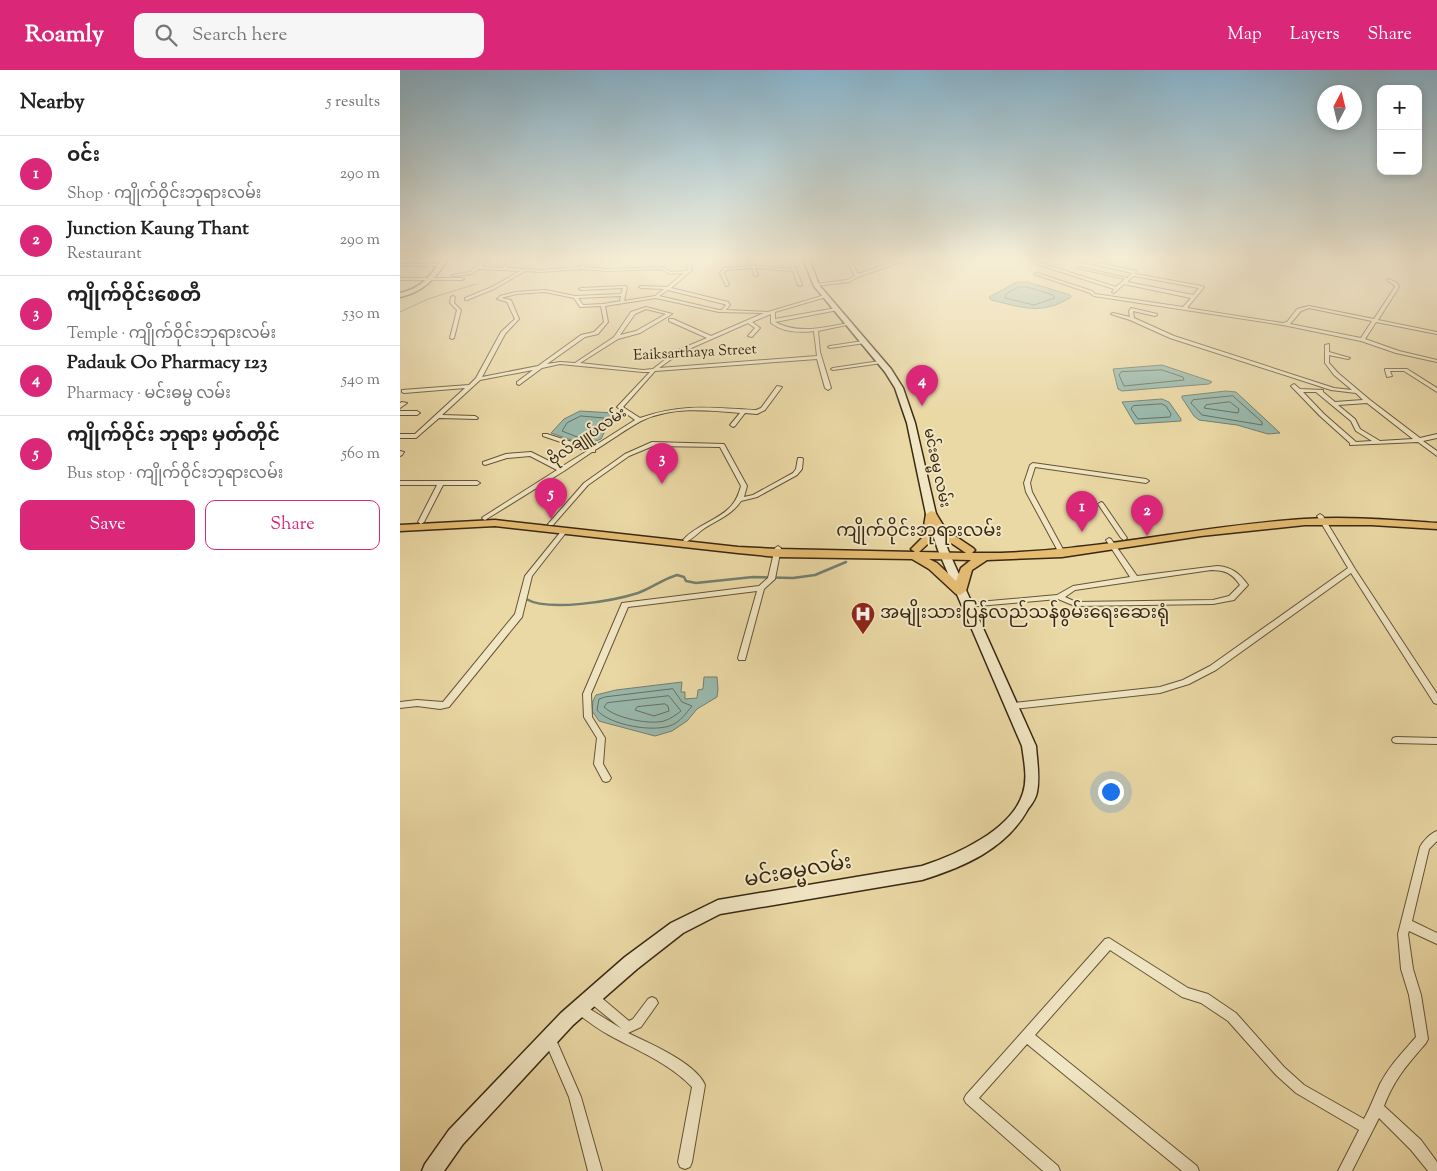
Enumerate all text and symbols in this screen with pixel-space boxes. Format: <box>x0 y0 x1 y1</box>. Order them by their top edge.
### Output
search box <box>134 13 484 58</box>
text: Roamly <box>25 18 104 52</box>
icon: search <box>152 21 180 49</box>
text: Search here <box>192 22 287 49</box>
text: Map <box>1227 22 1262 48</box>
text: Layers <box>1290 22 1340 48</box>
text: Share <box>1368 22 1412 48</box>
north arrow <box>1317 85 1362 130</box>
map controls <box>1377 85 1422 175</box>
button: + <box>1377 85 1422 130</box>
text: Nearby <box>20 88 85 118</box>
text: 5 results <box>326 91 380 114</box>
button: − <box>1377 130 1422 175</box>
text: ဝင်း <box>67 143 100 170</box>
text: 1 <box>33 163 39 186</box>
text: 290 m <box>340 163 380 186</box>
text: Shop · ကျိုက်ဝိုင်းဘုရားလမ်း <box>67 183 261 206</box>
text: Junction Kaung Thant <box>67 216 249 243</box>
text: 2 <box>32 229 40 252</box>
text: 290 m <box>340 229 380 252</box>
text: Restaurant <box>67 243 142 266</box>
text: ကျိုက်ဝိုင်းစေတီ <box>67 283 201 310</box>
text: 3 <box>33 303 39 326</box>
text: 530 m <box>343 303 380 326</box>
text: Temple · ကျိုက်ဝိုင်းဘုရားလမ်း <box>67 323 276 346</box>
street label: Eaiksarthaya Street <box>633 339 757 367</box>
text: Padauk Oo Pharmacy 123 <box>67 350 267 377</box>
pin: 4 <box>906 365 938 406</box>
text: 4 <box>32 369 40 392</box>
text: 540 m <box>342 369 380 392</box>
text: Pharmacy · မင်းဓမ္မ လမ်း <box>67 383 231 406</box>
street label: ဗိုလ်ချူပ်လမ်း <box>544 402 631 471</box>
text: ကျိုက်ဝိုင်း ဘုရား မှတ်တိုင် <box>67 423 280 450</box>
street label: မင်းဓမ္မ လမ်း <box>917 426 956 510</box>
text: 5 <box>33 443 39 466</box>
text: 560 m <box>341 443 380 466</box>
pin: 3 <box>646 443 678 484</box>
text: Bus stop · ကျိုက်ဝိုင်းဘုရားလမ်း <box>67 463 283 486</box>
pin: 5 <box>535 478 567 519</box>
pin: 1 <box>1066 491 1098 532</box>
pin: 2 <box>1131 495 1163 536</box>
button: Save <box>20 500 195 550</box>
button: Share <box>205 500 380 550</box>
street label: ကျိုက်ဝိုင်းဘုရားလမ်း <box>836 516 1002 545</box>
place label: အမျိုးသားပြန်လည်သန်စွမ်းရေးဆေးရုံ <box>880 598 1169 627</box>
hospital icon: အမျိုးသားပြန်လည်သန်စွမ်းရေးဆေးရုံ <box>850 601 876 635</box>
your location <box>1098 779 1124 805</box>
street label: မင်းဓမ္မလမ်း <box>741 845 854 897</box>

